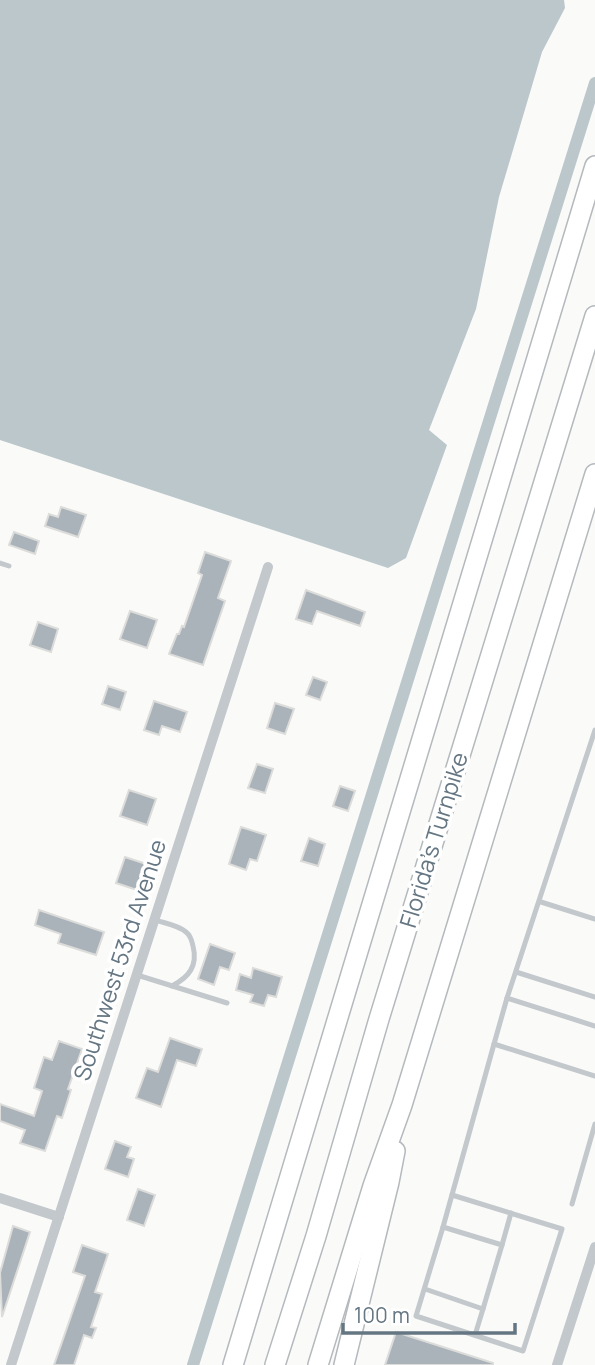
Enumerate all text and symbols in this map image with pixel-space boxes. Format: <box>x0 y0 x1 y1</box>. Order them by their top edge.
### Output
street label: Florida's Turnpike <box>391 748 475 931</box>
street label: Southwest 53rd Avenue <box>65 835 173 1084</box>
scale bar <box>343 1292 514 1336</box>
text: 100 m <box>354 1301 410 1329</box>

